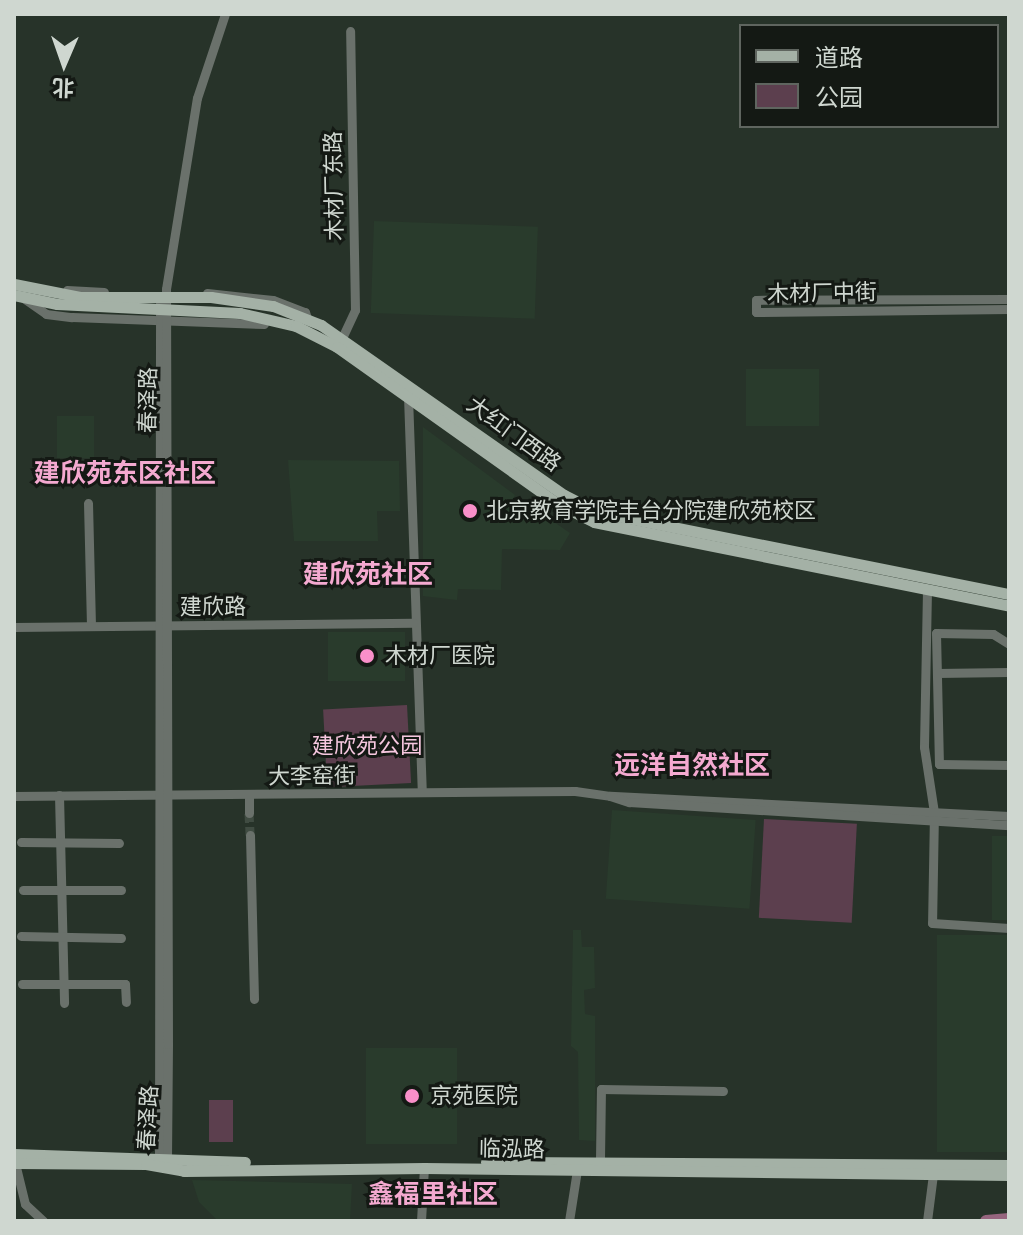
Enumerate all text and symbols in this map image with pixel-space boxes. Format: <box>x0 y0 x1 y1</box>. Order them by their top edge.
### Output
north arrow <box>24 24 104 104</box>
legend <box>739 24 999 128</box>
text: 道路 <box>815 40 863 75</box>
text: 北 <box>52 72 75 104</box>
text: 公园 <box>815 80 863 115</box>
street label: 木材厂东路 <box>320 131 348 241</box>
street label: 木材厂中街 <box>767 279 877 307</box>
street label: 春泽路 <box>134 367 162 433</box>
street label: 大红门西路 <box>462 391 566 477</box>
district label: 建欣苑东区社区 <box>34 458 216 490</box>
place label: 北京教育学院丰台分院建欣苑校区 <box>486 498 816 524</box>
marker: 北京教育学院丰台分院建欣苑校区 <box>461 502 479 520</box>
district label: 建欣苑社区 <box>303 559 433 591</box>
street label: 建欣路 <box>180 594 246 620</box>
place label: 木材厂医院 <box>385 643 495 669</box>
marker: 木材厂医院 <box>356 645 378 667</box>
park label: 建欣苑公园 <box>312 733 422 759</box>
district label: 远洋自然社区 <box>614 750 770 782</box>
street label: 大李窑街 <box>268 762 356 790</box>
place label: 京苑医院 <box>430 1083 518 1109</box>
street label: 春泽路 <box>133 1084 163 1152</box>
marker: 京苑医院 <box>401 1085 423 1107</box>
street label: 临泓路 <box>479 1135 545 1163</box>
district label: 鑫福里社区 <box>368 1179 498 1211</box>

